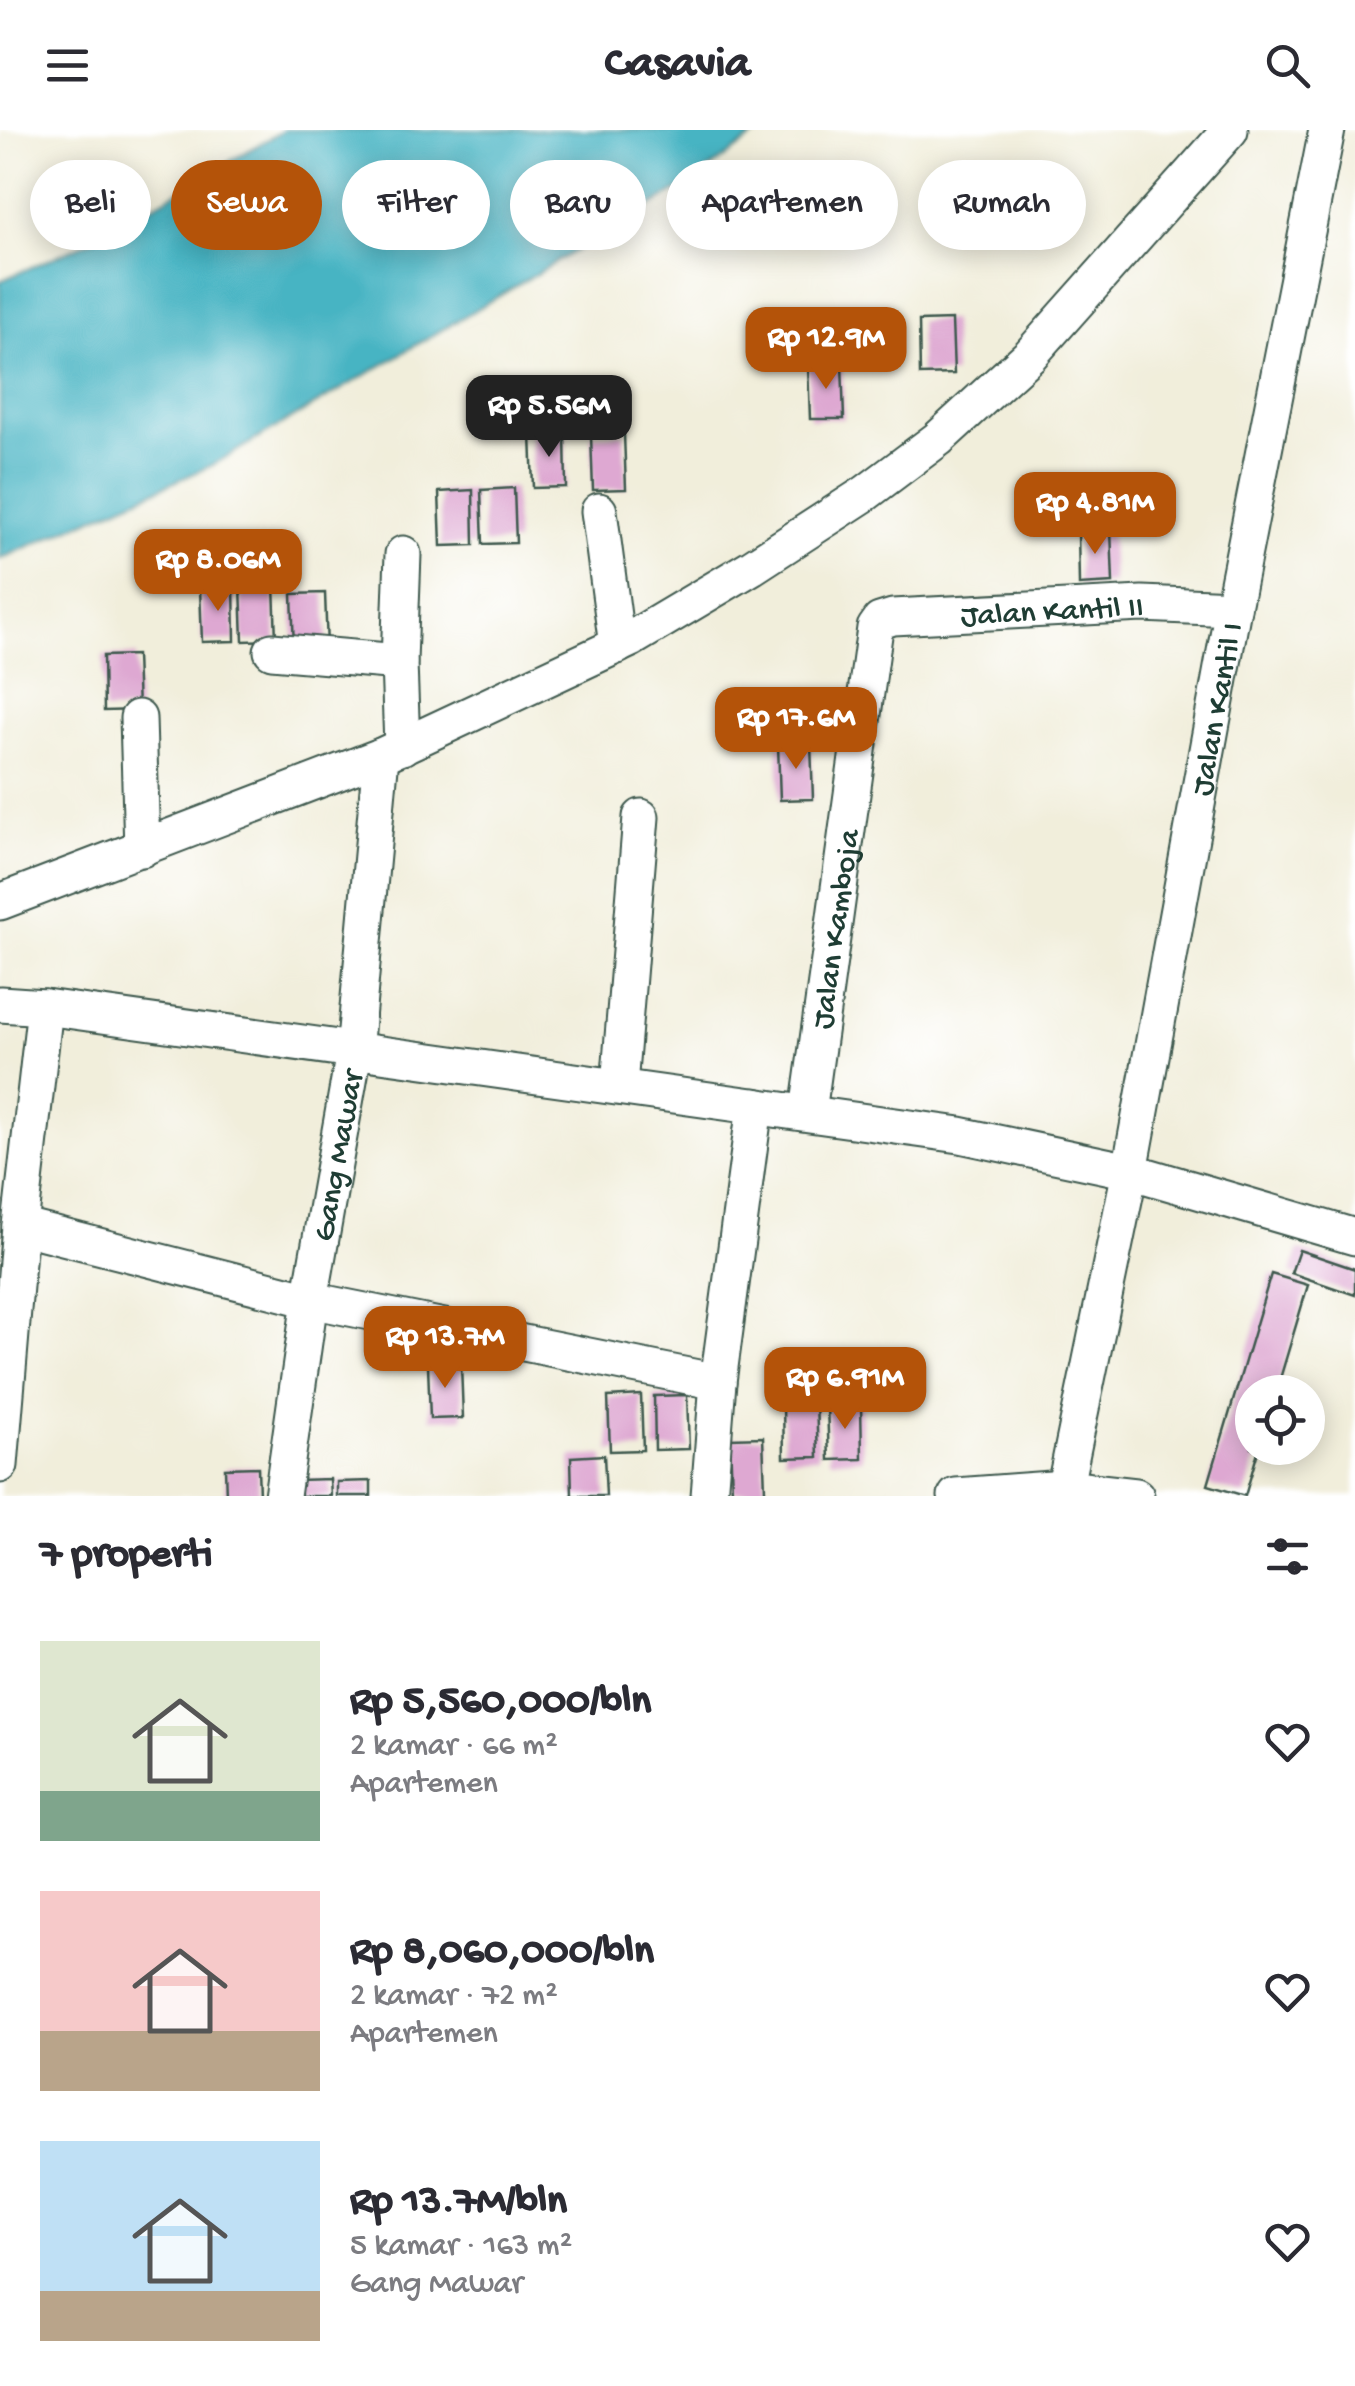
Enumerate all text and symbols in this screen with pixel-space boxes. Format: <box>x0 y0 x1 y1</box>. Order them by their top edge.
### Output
icon: menu <box>40 38 95 93</box>
icon: search <box>1260 38 1315 93</box>
text: Casavia <box>605 39 750 92</box>
chip: Beli <box>30 160 151 250</box>
chip: Sewa <box>171 160 322 250</box>
chip: Filter <box>342 160 490 250</box>
chip: Baru <box>510 160 646 250</box>
chip: Apartemen <box>666 160 898 250</box>
chip: Rumah <box>918 160 1086 250</box>
pin: Rp 12.9M <box>723 307 929 392</box>
text: Rp 12.9M <box>768 320 884 358</box>
pin: Rp 5.56M <box>446 375 652 460</box>
text: Rp 5.56M <box>488 388 610 426</box>
pin: Rp 4.81M <box>992 472 1198 557</box>
text: Rp 4.81M <box>1036 485 1154 523</box>
pin: Rp 8.06M <box>115 529 321 614</box>
text: Rp 8.06M <box>156 542 280 580</box>
street label: Jalan Kantil II <box>960 590 1145 637</box>
street label: Jalan Kantil I <box>1185 620 1254 799</box>
pin: Rp 17.6M <box>693 687 899 772</box>
text: Rp 17.6M <box>737 700 855 738</box>
street label: Jalan Kamboja <box>806 826 871 1032</box>
street label: Gang Mawar <box>307 1065 375 1245</box>
pin: Rp 13.7M <box>342 1306 548 1391</box>
text: Rp 13.7M <box>386 1319 504 1357</box>
pin: Rp 6.91M <box>742 1347 948 1432</box>
text: Rp 6.91M <box>786 1360 904 1398</box>
map controls <box>1235 1375 1325 1465</box>
button: locate <box>1235 1375 1325 1465</box>
icon: filters <box>1260 1529 1315 1584</box>
text: 7 properti <box>40 1532 213 1581</box>
text: Rp 5,560,000/bln <box>350 1679 651 1728</box>
icon: home <box>120 1681 240 1801</box>
icon: heart <box>1260 1714 1315 1769</box>
text: 2 kamar · 66 m² <box>350 1728 558 1766</box>
text: Apartemen <box>350 1766 498 1804</box>
text: Rp 8,060,000/bln <box>350 1929 654 1978</box>
icon: home <box>120 1931 240 2051</box>
icon: heart <box>1260 1964 1315 2019</box>
text: 2 kamar · 72 m² <box>350 1978 558 2016</box>
text: Apartemen <box>350 2016 498 2054</box>
text: Rp 13.7M/bln <box>350 2179 567 2228</box>
icon: home <box>120 2181 240 2301</box>
icon: heart <box>1260 2214 1315 2269</box>
text: 5 kamar · 163 m² <box>350 2228 572 2266</box>
text: Gang Mawar <box>350 2266 523 2304</box>

